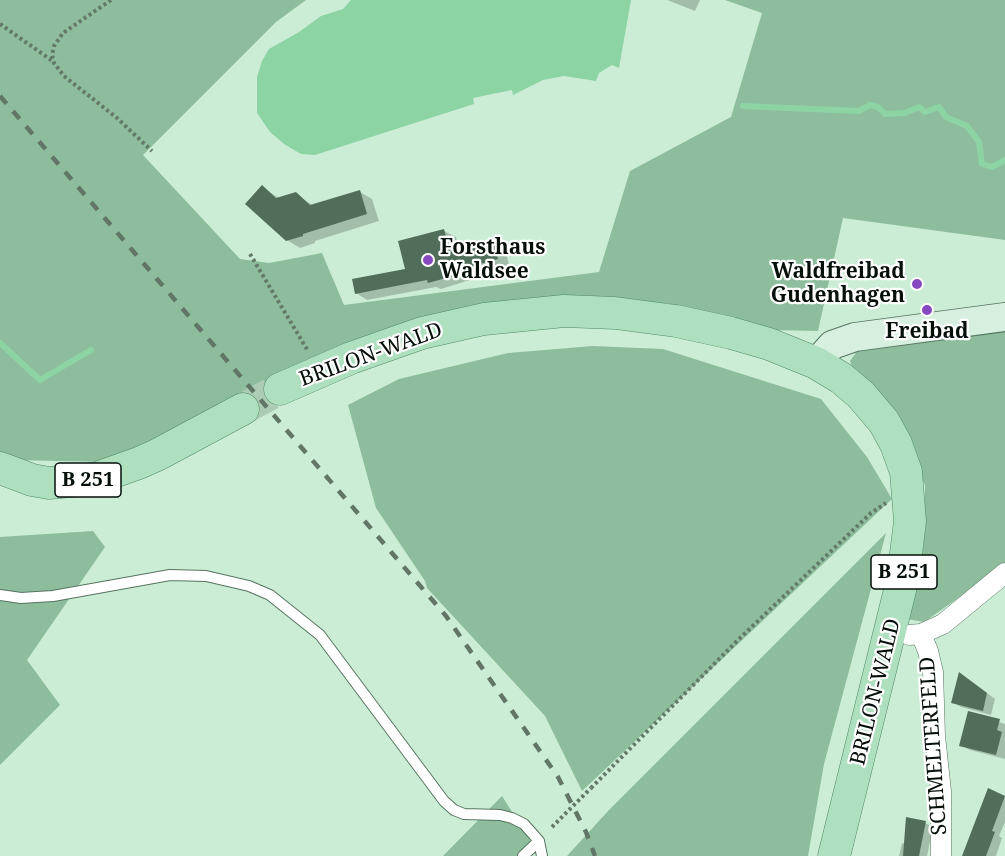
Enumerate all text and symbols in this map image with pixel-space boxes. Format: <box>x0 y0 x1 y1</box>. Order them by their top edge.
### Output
place label: Forsthaus Waldsee <box>440 235 545 285</box>
marker: Forsthaus Waldsee <box>421 253 435 267</box>
place label: Waldfreibad Gudenhagen <box>771 259 905 309</box>
marker: Waldfreibad Gudenhagen <box>910 277 924 291</box>
marker: Freibad <box>920 303 934 317</box>
street label: BRILON-WALD <box>296 317 446 393</box>
place label: Freibad <box>885 319 969 345</box>
road number: B 251 <box>55 463 121 497</box>
road number: B 251 <box>871 555 937 589</box>
street label: BRILON-WALD <box>846 616 906 768</box>
street label: SCHMELTERFELD <box>915 656 953 836</box>

